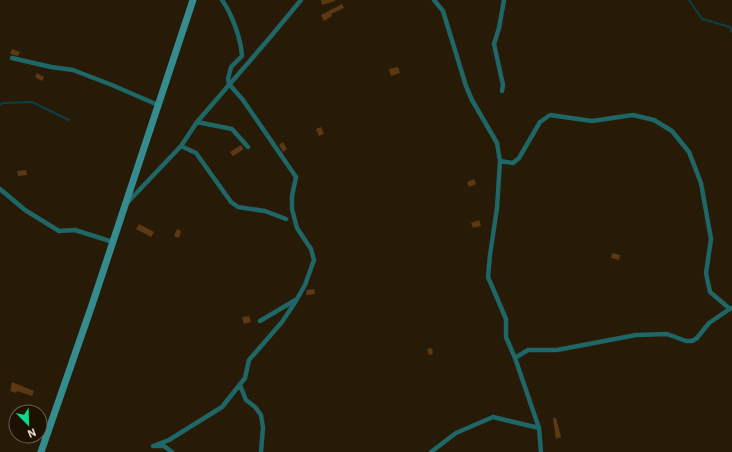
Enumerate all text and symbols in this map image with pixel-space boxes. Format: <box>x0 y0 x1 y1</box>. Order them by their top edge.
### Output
north arrow <box>8 404 48 444</box>
text: N <box>25 425 38 441</box>

